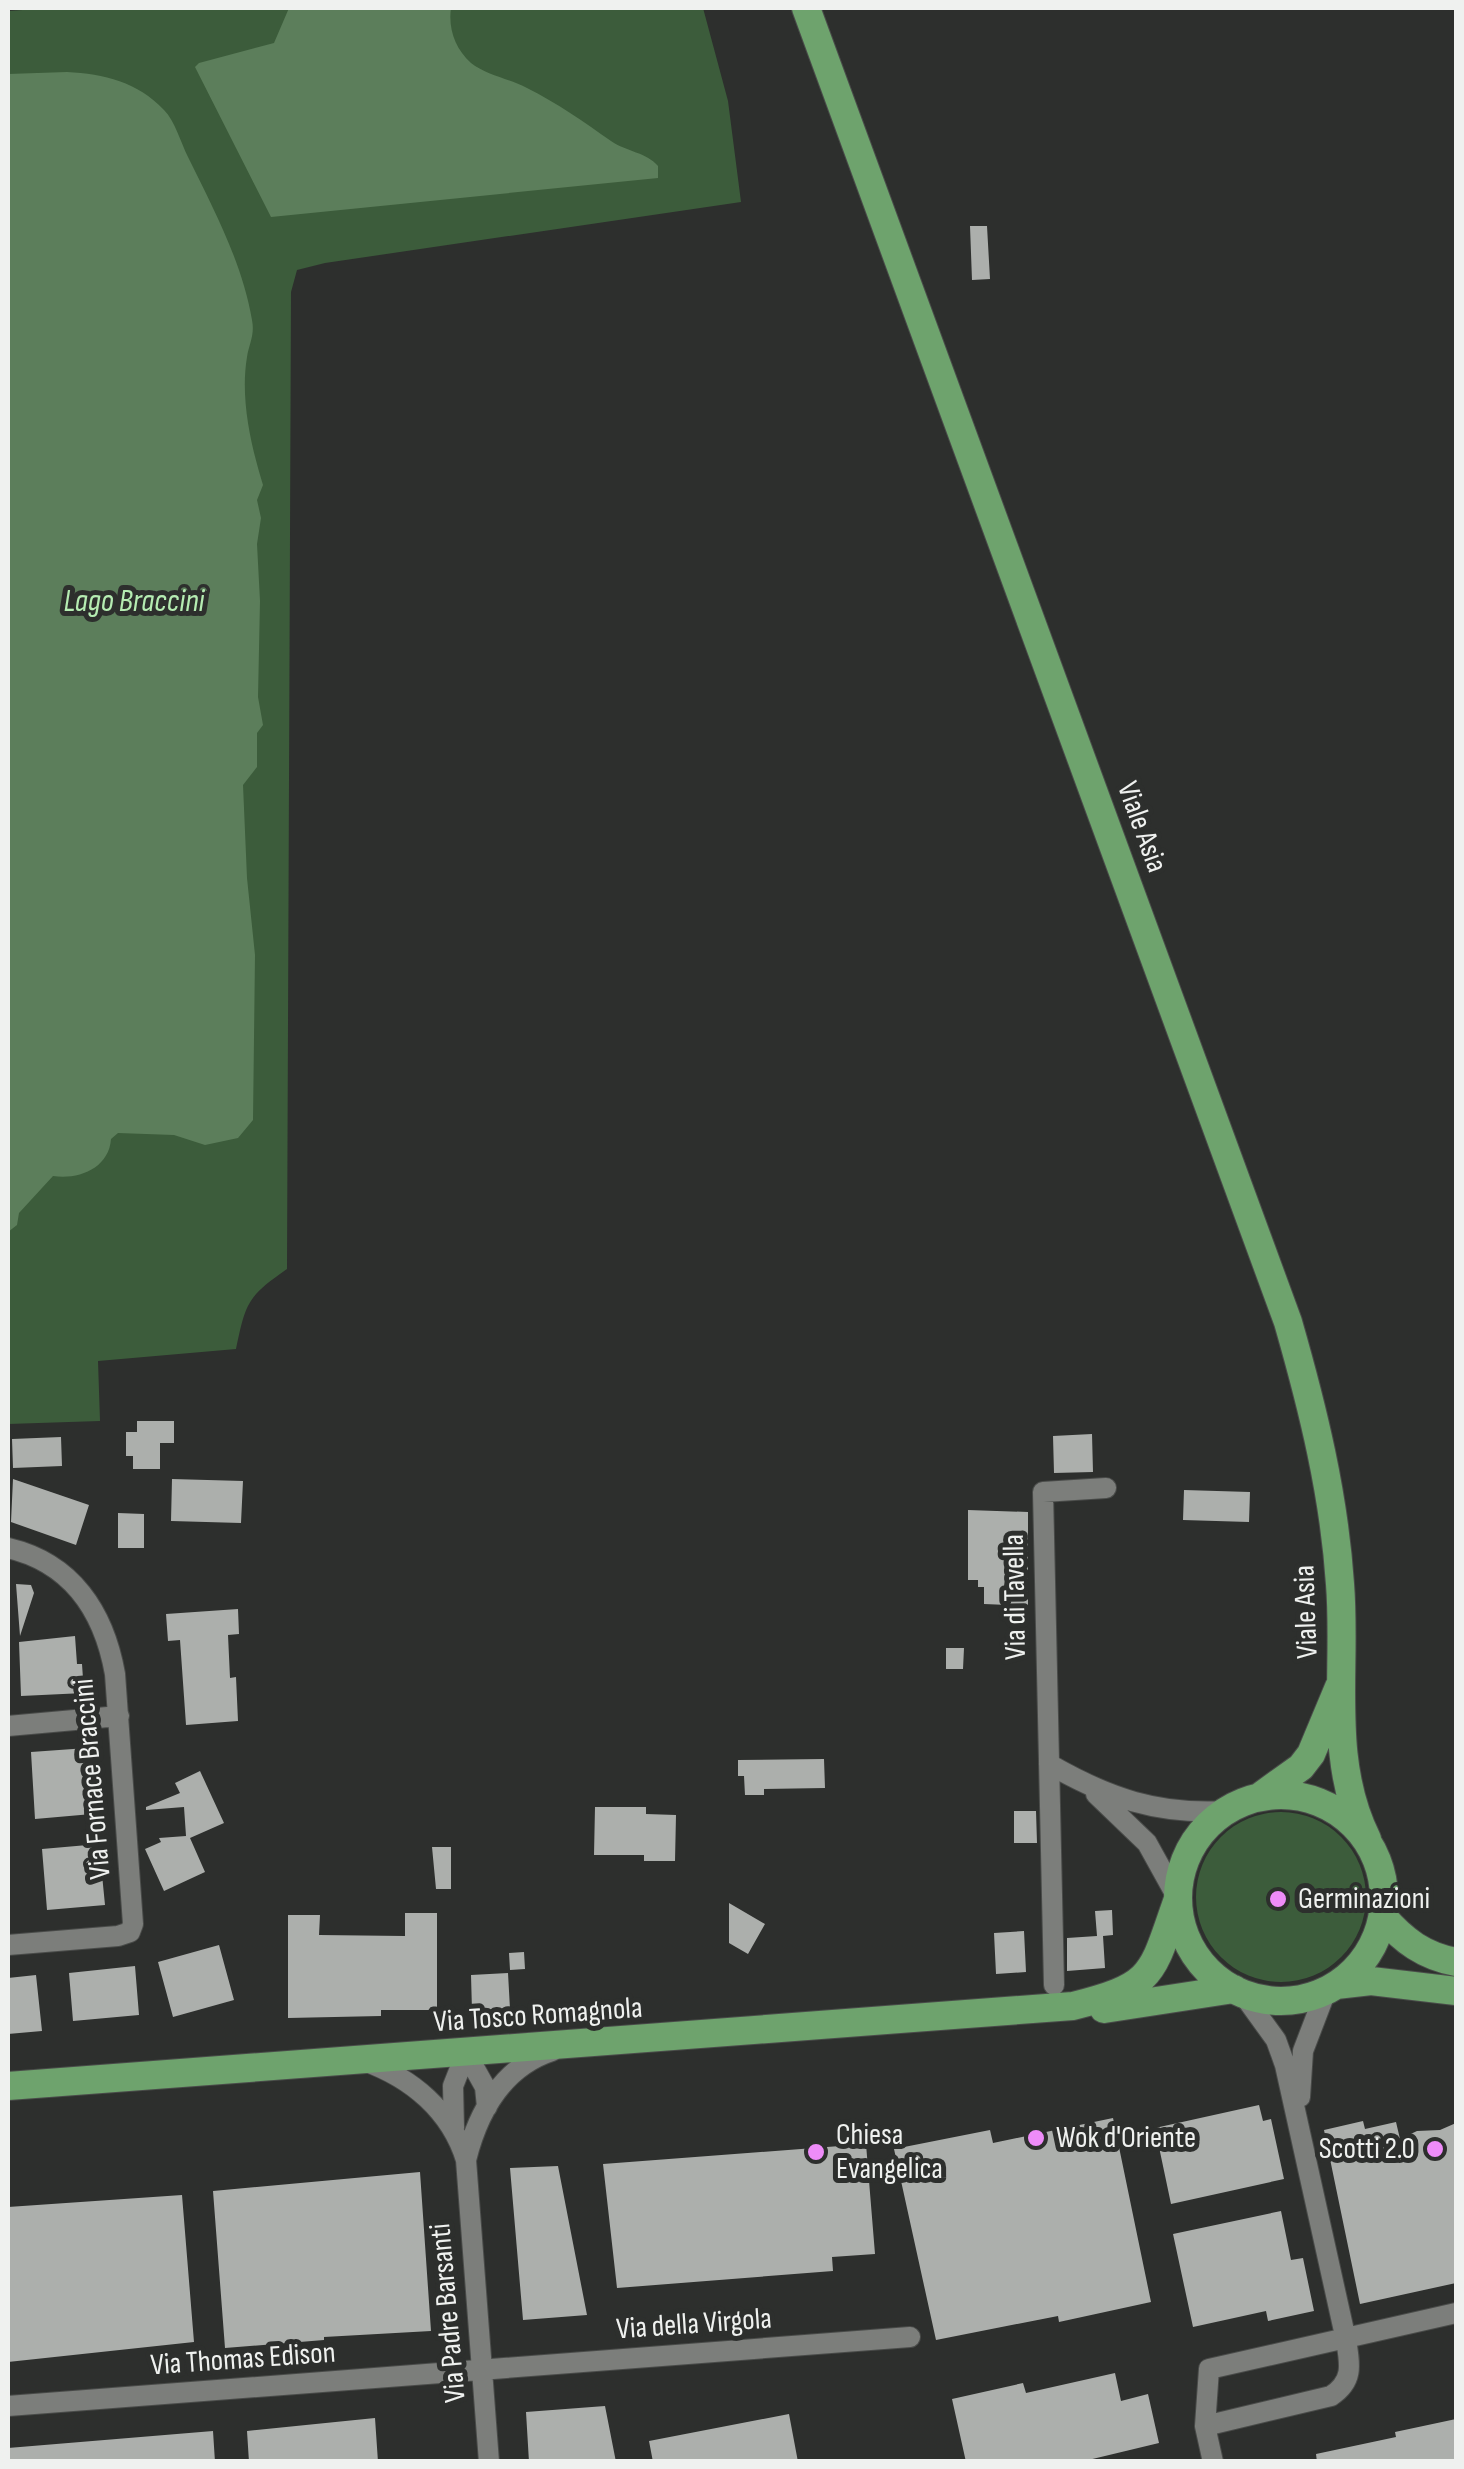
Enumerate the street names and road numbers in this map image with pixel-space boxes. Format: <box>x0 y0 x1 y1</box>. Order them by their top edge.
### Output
street label: Viale Asia <box>1109 777 1175 877</box>
street label: Via di Tavella <box>996 1534 1034 1660</box>
street label: Viale Asia <box>1286 1564 1326 1660</box>
street label: Via Fornace Braccini <box>65 1677 119 1881</box>
street label: Via Tosco Romagnola <box>432 1990 644 2040</box>
street label: Via Padre Barsanti <box>422 2222 474 2404</box>
street label: Via della Virgola <box>615 2301 773 2347</box>
street label: Via Thomas Edison <box>149 2335 337 2383</box>

